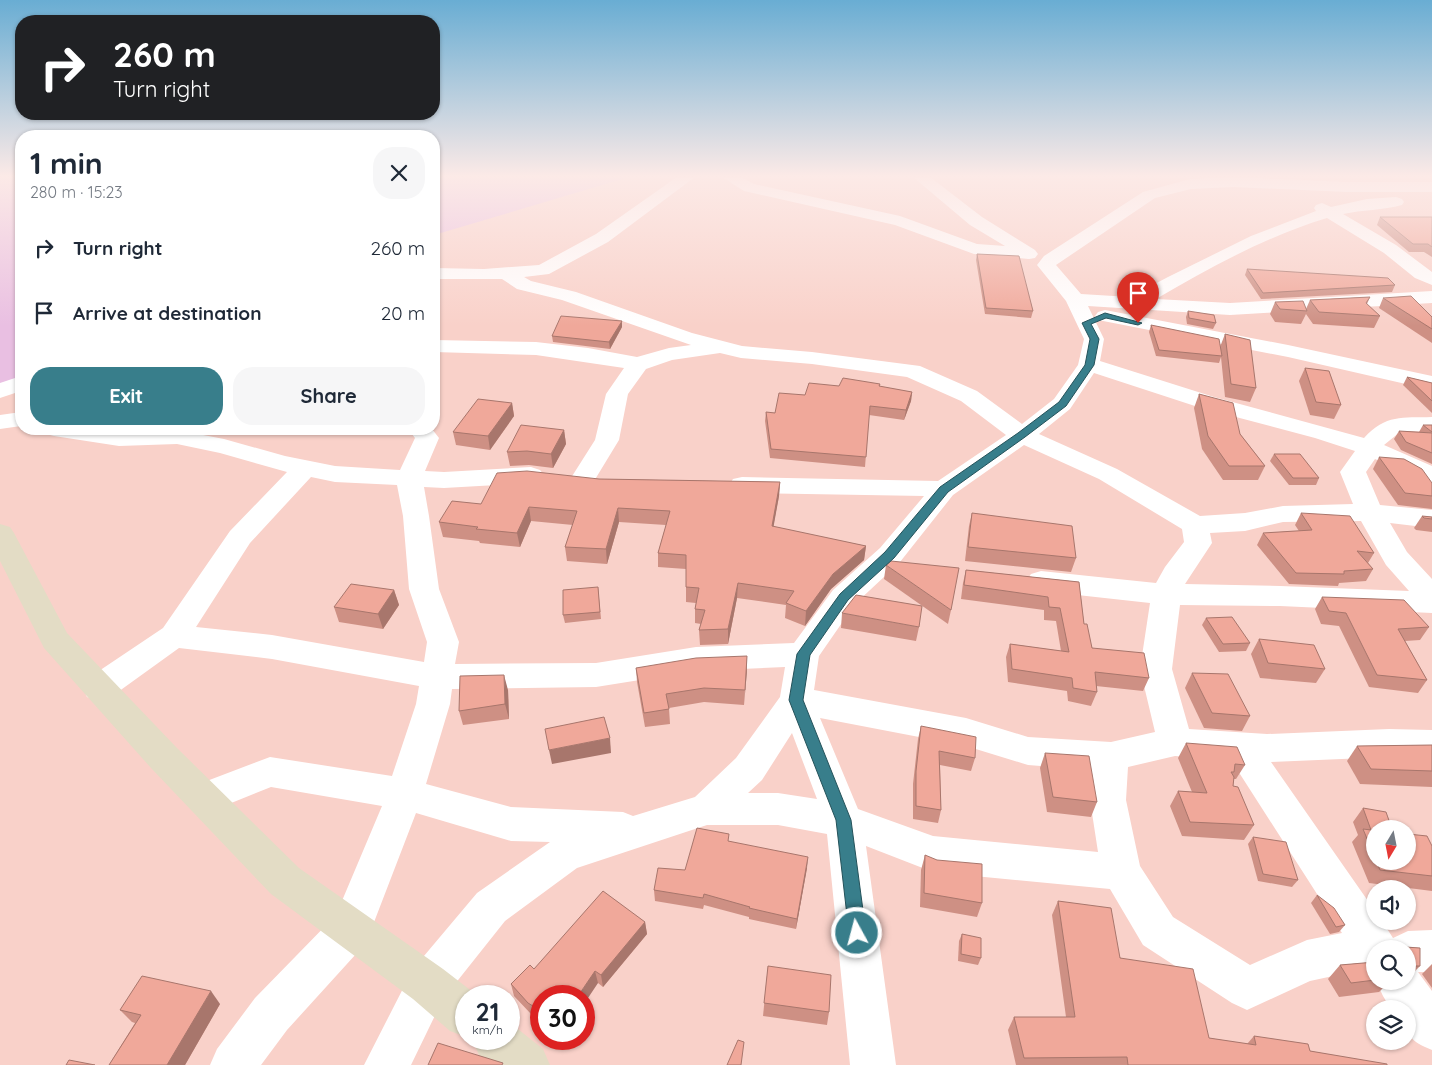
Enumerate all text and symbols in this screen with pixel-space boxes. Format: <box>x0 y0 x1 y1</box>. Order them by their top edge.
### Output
text: 260 m <box>113 32 216 76</box>
icon: right <box>30 35 95 100</box>
text: Turn right <box>113 75 210 103</box>
text: 1 min <box>30 144 103 182</box>
button: close <box>373 147 425 199</box>
text: 280 m · 15:23 <box>30 182 123 202</box>
icon: right <box>30 234 58 262</box>
text: Turn right <box>73 236 162 260</box>
text: 260 m <box>370 236 425 260</box>
pin <box>1117 272 1159 323</box>
icon: arrive <box>1124 279 1152 307</box>
icon: arrive <box>30 299 58 327</box>
text: Arrive at destination <box>73 301 262 325</box>
text: 20 m <box>381 301 425 325</box>
button: Exit <box>30 367 223 425</box>
button: Share <box>233 367 425 425</box>
north arrow <box>1366 820 1416 870</box>
map controls <box>1366 820 1416 1050</box>
button: sound <box>1366 880 1416 930</box>
position arrow <box>830 906 882 958</box>
button: search <box>1366 940 1416 990</box>
speed limit sign: 30 <box>530 985 595 1050</box>
text: 21 <box>476 996 499 1027</box>
button: layers <box>1366 1000 1416 1050</box>
text: km/h <box>472 1022 503 1037</box>

